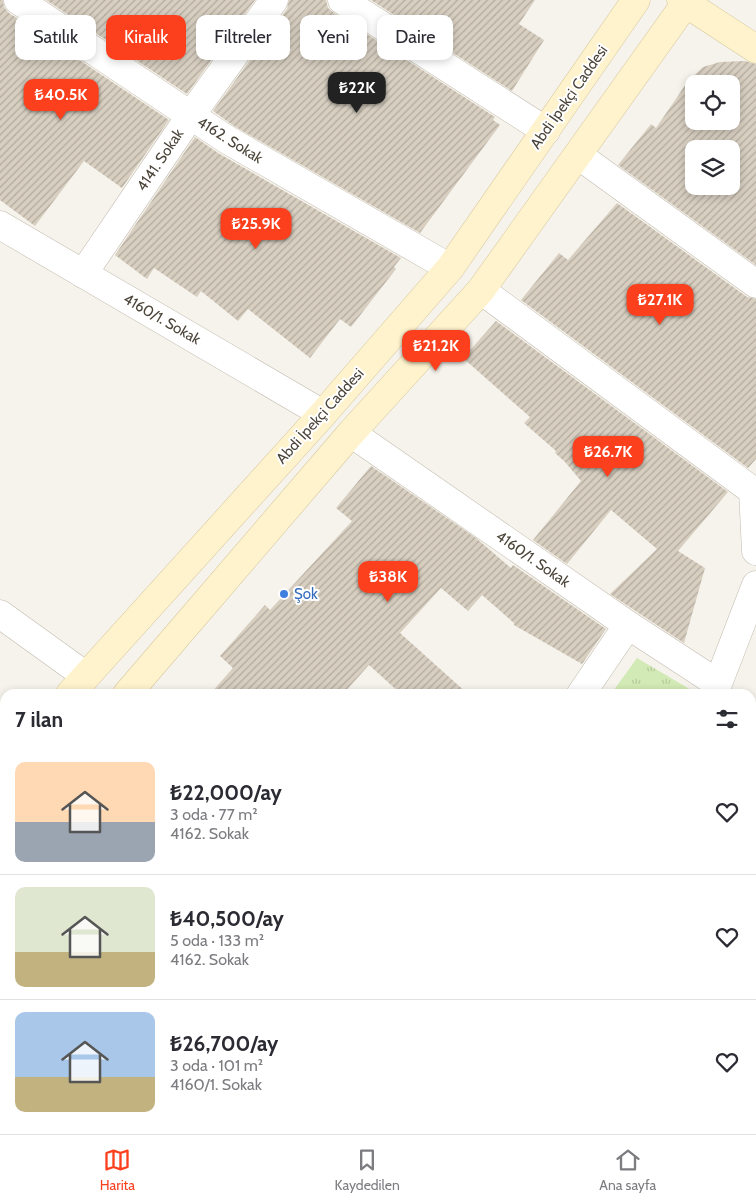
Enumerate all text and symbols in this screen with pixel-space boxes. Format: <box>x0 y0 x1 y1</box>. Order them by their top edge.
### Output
chip: Satılık <box>15 15 96 60</box>
chip: Kiralık <box>106 15 186 60</box>
chip: Filtreler <box>196 15 290 60</box>
chip: Yeni <box>300 15 367 60</box>
chip: Daire <box>377 15 453 60</box>
street label: Abdi İpekçi Caddesi <box>526 41 611 152</box>
pin: ₺22K <box>327 72 387 114</box>
map controls <box>685 75 740 195</box>
button: locate <box>685 75 740 130</box>
pin: ₺40.5K <box>20 78 102 121</box>
text: ₺22K <box>339 78 375 97</box>
text: ₺40.5K <box>35 85 87 104</box>
street label: 4162. Sokak <box>194 113 266 167</box>
street label: 4141. Sokak <box>133 125 188 195</box>
button: layers <box>685 140 740 195</box>
pin: ₺25.9K <box>215 208 297 250</box>
text: ₺25.9K <box>232 214 280 233</box>
pin: ₺27.1K <box>619 284 701 326</box>
street label: 4160/1. Sokak <box>120 290 204 348</box>
text: ₺27.1K <box>638 290 682 309</box>
pin: ₺21.2K <box>395 330 477 372</box>
text: ₺21.2K <box>413 336 459 355</box>
street label: Abdi İpekçi Caddesi <box>272 364 368 467</box>
pin: ₺26.7K <box>567 436 649 478</box>
text: ₺26.7K <box>584 442 632 461</box>
street label: 4160/1. Sokak <box>493 527 574 591</box>
pin: ₺38K <box>358 560 418 603</box>
text: ₺38K <box>369 567 407 586</box>
place label: Şok <box>294 585 318 603</box>
marker: Şok <box>278 588 290 600</box>
icon: filters <box>713 705 741 733</box>
text: 7 ilan <box>15 707 63 732</box>
text: ₺22,000/ay <box>170 780 282 805</box>
icon: home <box>55 782 115 842</box>
icon: heart <box>713 798 741 826</box>
text: 3 oda · 77 m² <box>170 805 258 824</box>
text: 4162. Sokak <box>170 824 249 843</box>
text: ₺40,500/ay <box>170 906 284 931</box>
icon: home <box>55 907 115 967</box>
icon: heart <box>713 923 741 951</box>
text: 5 oda · 133 m² <box>170 931 264 950</box>
text: 4162. Sokak <box>170 950 249 969</box>
text: ₺26,700/ay <box>170 1031 278 1056</box>
icon: home <box>55 1032 115 1092</box>
icon: heart <box>713 1048 741 1076</box>
text: 3 oda · 101 m² <box>170 1056 263 1075</box>
text: 4160/1. Sokak <box>170 1075 262 1094</box>
tab: Harita <box>100 1146 135 1194</box>
tab: Kaydedilen <box>335 1146 400 1194</box>
tab: Ana sayfa <box>599 1146 656 1194</box>

